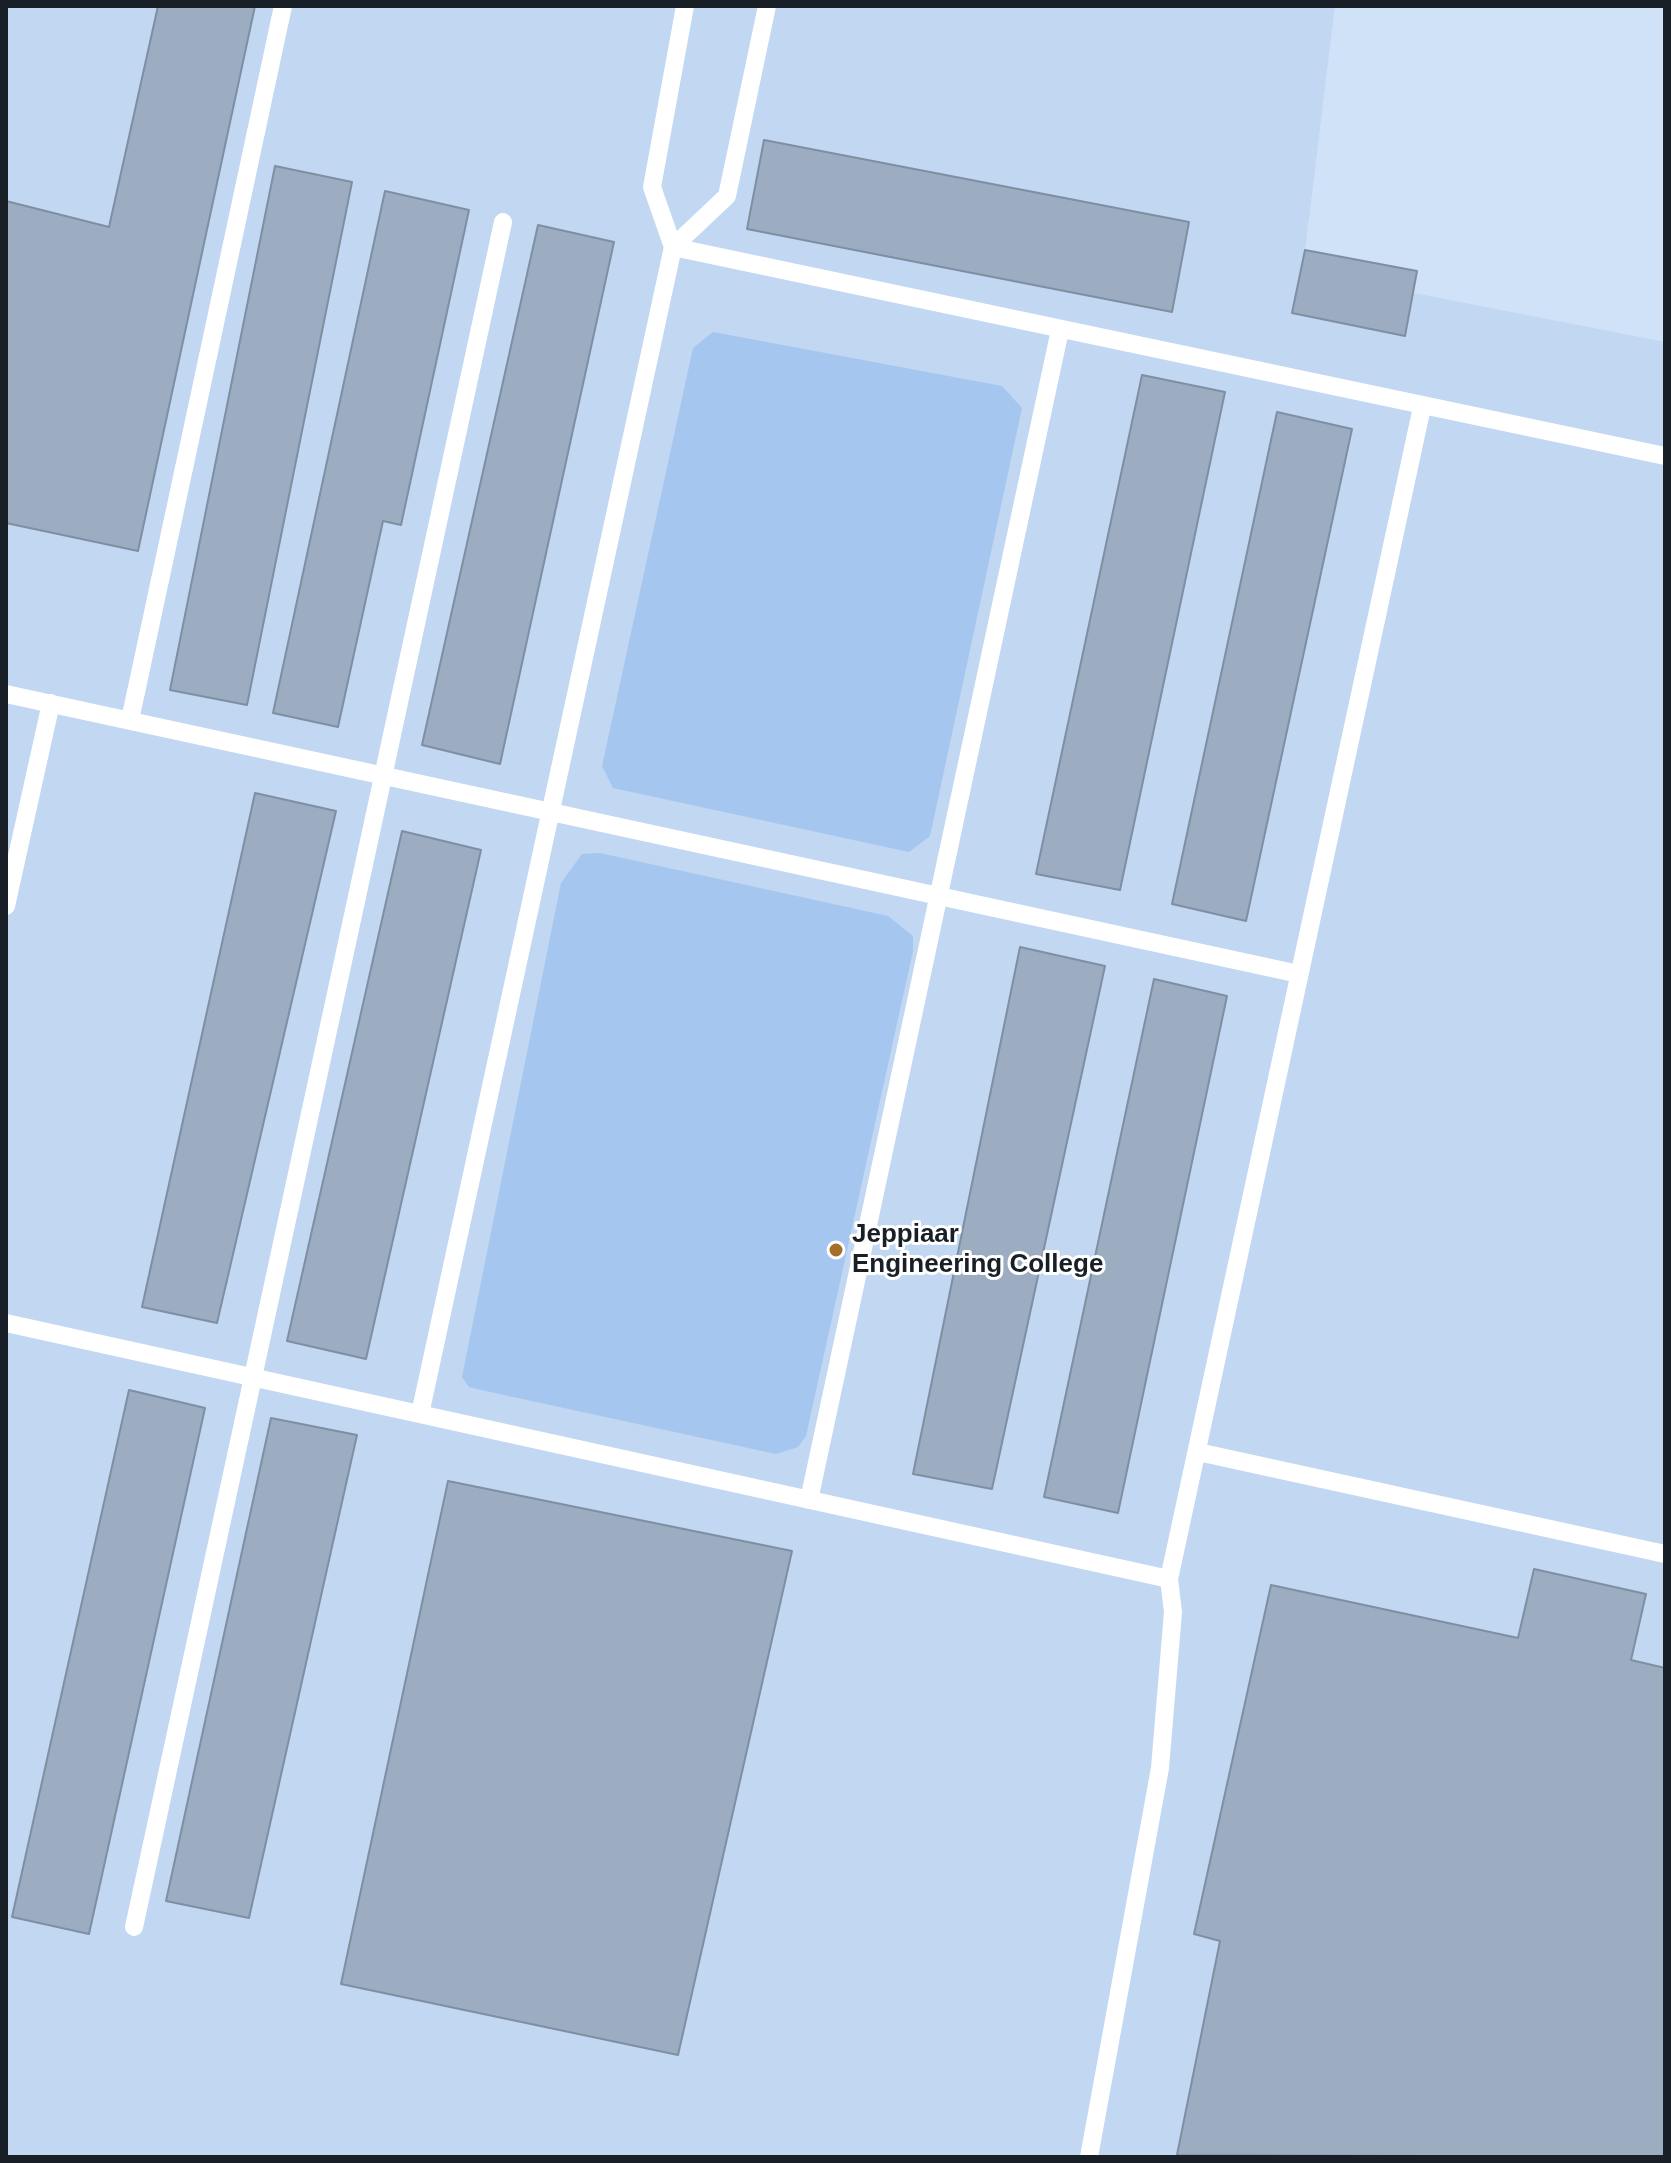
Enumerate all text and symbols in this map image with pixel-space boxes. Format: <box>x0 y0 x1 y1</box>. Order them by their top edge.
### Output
place label: Jeppiaar Engineering College <box>852 1219 1103 1280</box>
marker: Jeppiaar Engineering College <box>827 1241 845 1259</box>

